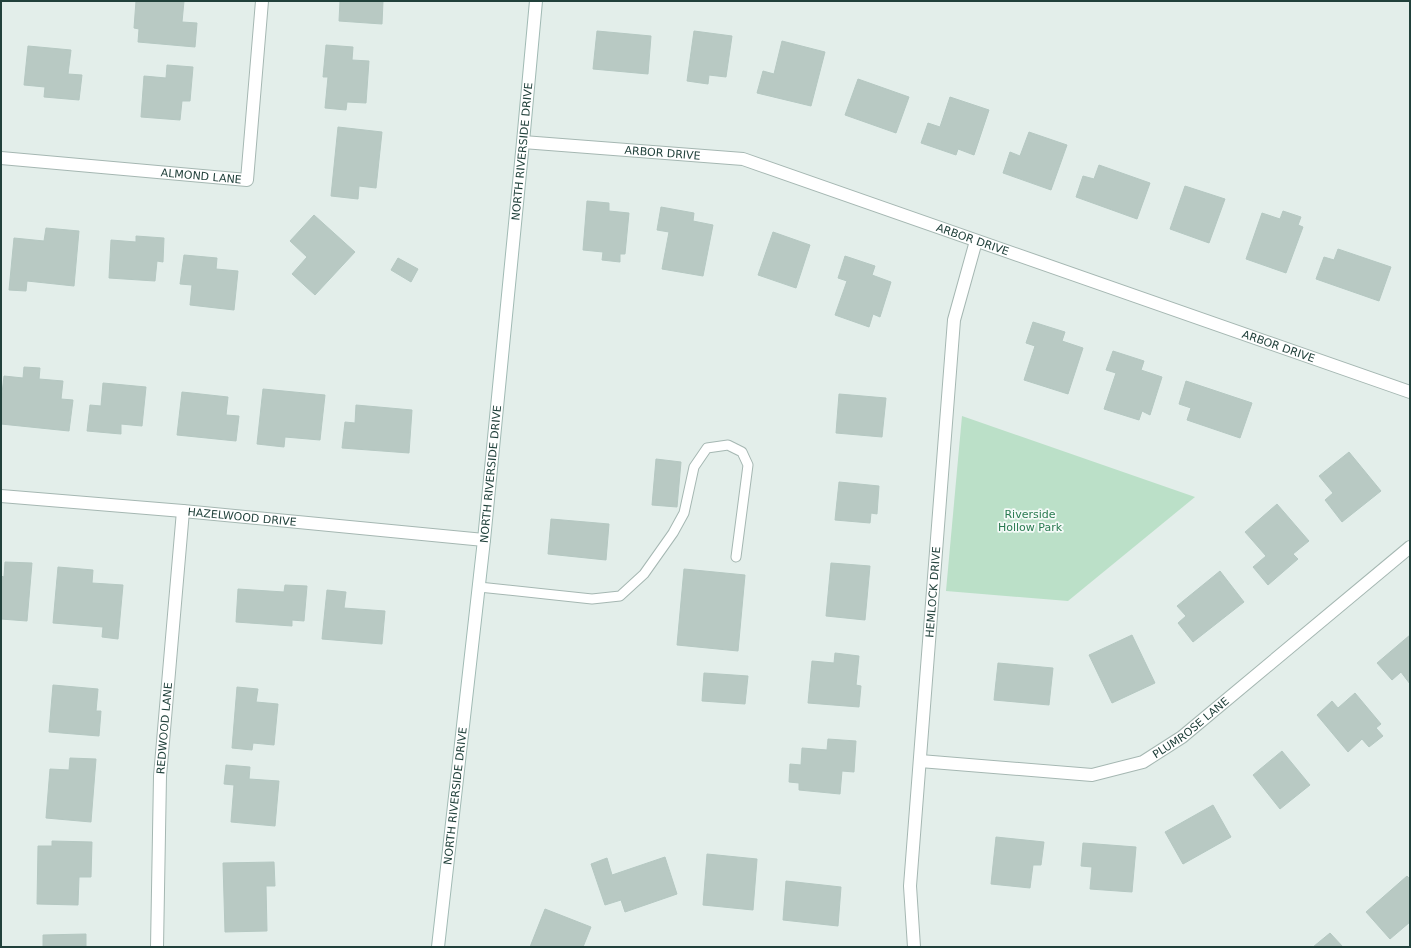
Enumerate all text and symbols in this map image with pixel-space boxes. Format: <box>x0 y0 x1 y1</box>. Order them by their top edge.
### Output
street label: NORTH RIVERSIDE DRIVE <box>509 82 535 221</box>
street label: ARBOR DRIVE <box>624 143 701 162</box>
street label: ALMOND LANE <box>160 166 242 186</box>
street label: ARBOR DRIVE <box>935 221 1011 258</box>
street label: ARBOR DRIVE <box>1240 327 1317 365</box>
street label: NORTH RIVERSIDE DRIVE <box>477 404 504 543</box>
street label: HAZELWOOD DRIVE <box>187 505 297 528</box>
park label: Riverside Hollow Park <box>998 508 1063 534</box>
street label: HEMLOCK DRIVE <box>923 546 943 638</box>
street label: REDWOOD LANE <box>154 682 175 775</box>
street label: PLUMROSE LANE <box>1150 694 1231 761</box>
street label: NORTH RIVERSIDE DRIVE <box>441 726 469 865</box>

